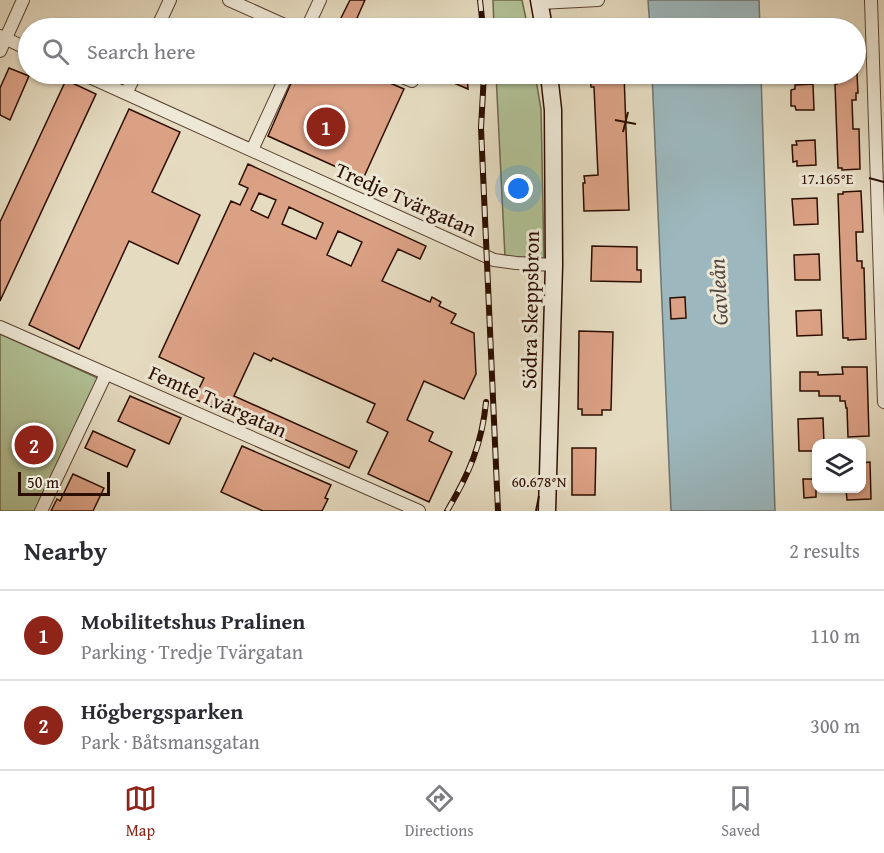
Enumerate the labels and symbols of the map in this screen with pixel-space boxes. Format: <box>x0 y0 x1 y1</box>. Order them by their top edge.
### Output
pin: 1 <box>306 104 346 150</box>
street label: Tredje Tvärgatan <box>330 154 482 244</box>
text: 17.165°E <box>801 168 854 189</box>
your location <box>504 174 533 203</box>
street label: Södra Skeppsbron <box>513 230 547 389</box>
water label: Gavleån <box>700 258 736 326</box>
street label: Femte Tvärgatan <box>144 357 292 445</box>
pin: 2 <box>15 422 54 468</box>
scale bar <box>18 469 110 496</box>
text: 60.678°N <box>512 471 567 492</box>

